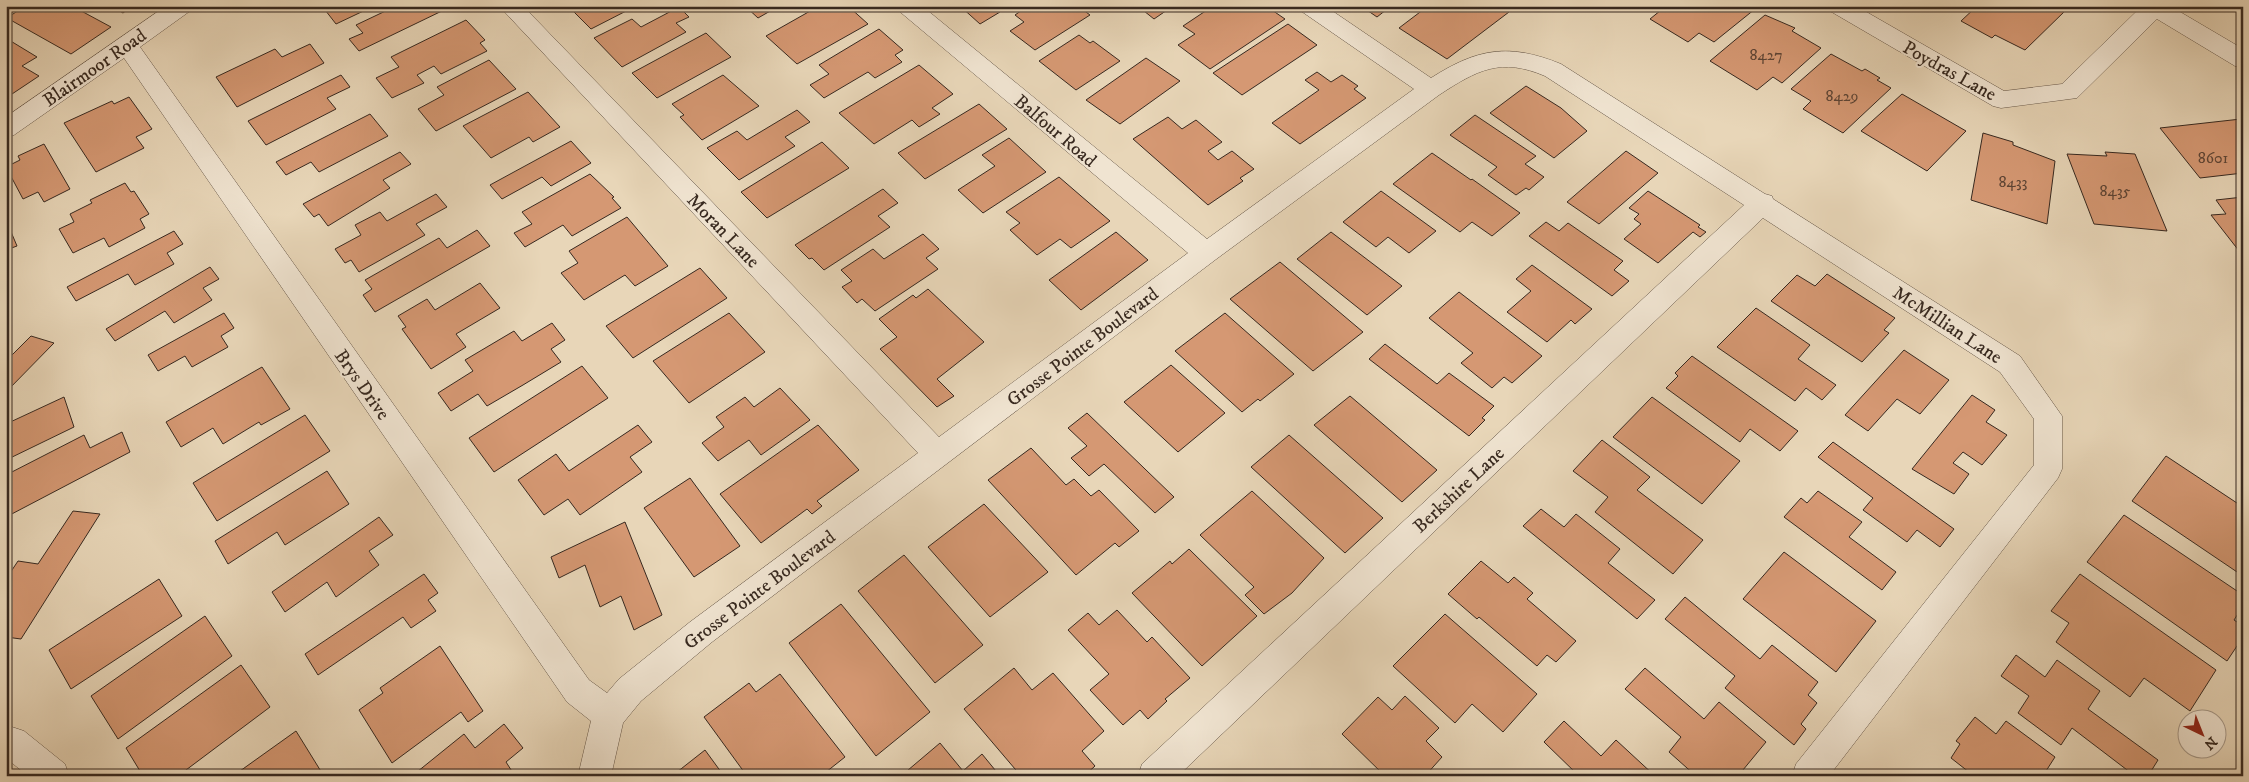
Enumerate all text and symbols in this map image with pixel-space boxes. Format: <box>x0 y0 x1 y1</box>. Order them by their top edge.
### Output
street label: Blairmoor Road <box>39 24 151 112</box>
street label: Poydras Lane <box>1898 36 2000 106</box>
house number: 8427 <box>1749 45 1783 65</box>
house number: 8429 <box>1825 86 1859 106</box>
street label: Balfour Road <box>1009 90 1101 173</box>
house number: 8601 <box>2198 148 2229 168</box>
house number: 8433 <box>1998 172 2028 192</box>
house number: 8435 <box>2099 181 2131 201</box>
street label: Moran Lane <box>682 189 764 273</box>
street label: McMillian Lane <box>1888 281 2006 369</box>
street label: Grosse Pointe Boulevard <box>1003 282 1164 412</box>
street label: Brys Drive <box>329 345 394 425</box>
street label: Berkshire Lane <box>1409 442 1509 538</box>
street label: Grosse Pointe Boulevard <box>680 525 841 655</box>
north arrow <box>2176 710 2226 760</box>
text: N <box>2199 732 2221 754</box>

